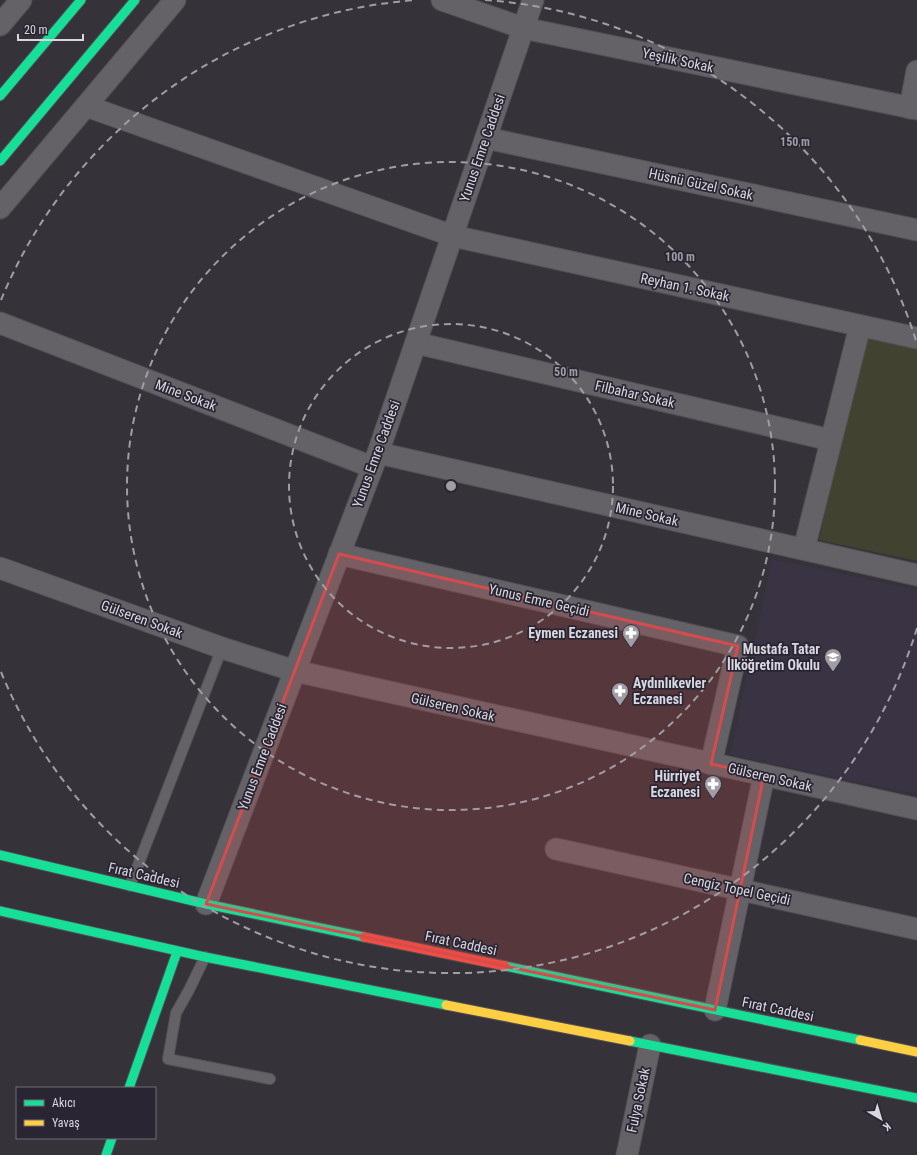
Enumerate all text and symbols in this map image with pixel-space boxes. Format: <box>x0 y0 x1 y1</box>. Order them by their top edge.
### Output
scale bar <box>18 16 83 42</box>
text: 20 m <box>24 23 48 37</box>
street label: Yeşilik Sokak <box>641 45 716 76</box>
street label: Yunus Emre Caddesi <box>456 92 508 204</box>
text: 150 m <box>780 135 810 149</box>
street label: Hüsnü Güzel Sokak <box>647 165 755 203</box>
text: 100 m <box>665 250 695 264</box>
street label: Reyhan 1. Sokak <box>639 270 732 304</box>
text: 50 m <box>554 365 578 379</box>
street label: Mine Sokak <box>153 376 219 414</box>
street label: Filbahar Sokak <box>594 377 677 411</box>
street label: Yunus Emre Caddesi <box>349 398 403 510</box>
centre of rings <box>444 479 458 493</box>
street label: Mine Sokak <box>614 499 681 529</box>
street label: Yunus Emre Geçidi <box>487 581 591 619</box>
street label: Gülseren Sokak <box>99 597 186 641</box>
pharmacy icon: Eymen Eczanesi <box>621 623 641 648</box>
place label: Eymen Eczanesi <box>528 625 618 641</box>
place label: Mustafa Tatar İlköğretim Okulu <box>727 641 820 673</box>
school or university icon: Mustafa Tatar İlköğretim Okulu <box>823 647 843 672</box>
place label: Aydınlıkevler Eczanesi <box>633 675 707 707</box>
pharmacy icon: Aydınlıkevler Eczanesi <box>610 681 630 706</box>
street label: Gülseren Sokak <box>410 690 497 725</box>
street label: Yunus Emre Caddesi <box>234 701 290 813</box>
street label: Gülseren Sokak <box>727 760 814 795</box>
place label: Hürriyet Eczanesi <box>650 768 700 800</box>
pharmacy icon: Hürriyet Eczanesi <box>703 774 723 799</box>
street label: Fırat Caddesi <box>107 859 181 891</box>
street label: Cengiz Topel Geçidi <box>682 870 792 908</box>
street label: Fırat Caddesi <box>424 928 498 958</box>
street label: Fırat Caddesi <box>741 994 815 1024</box>
street label: Fulya Sokak <box>623 1065 653 1134</box>
legend <box>16 1087 156 1139</box>
text: Akıcı <box>52 1096 76 1110</box>
north arrow <box>861 1099 901 1139</box>
text: Yavaş <box>52 1116 80 1130</box>
text: K <box>880 1119 893 1134</box>

